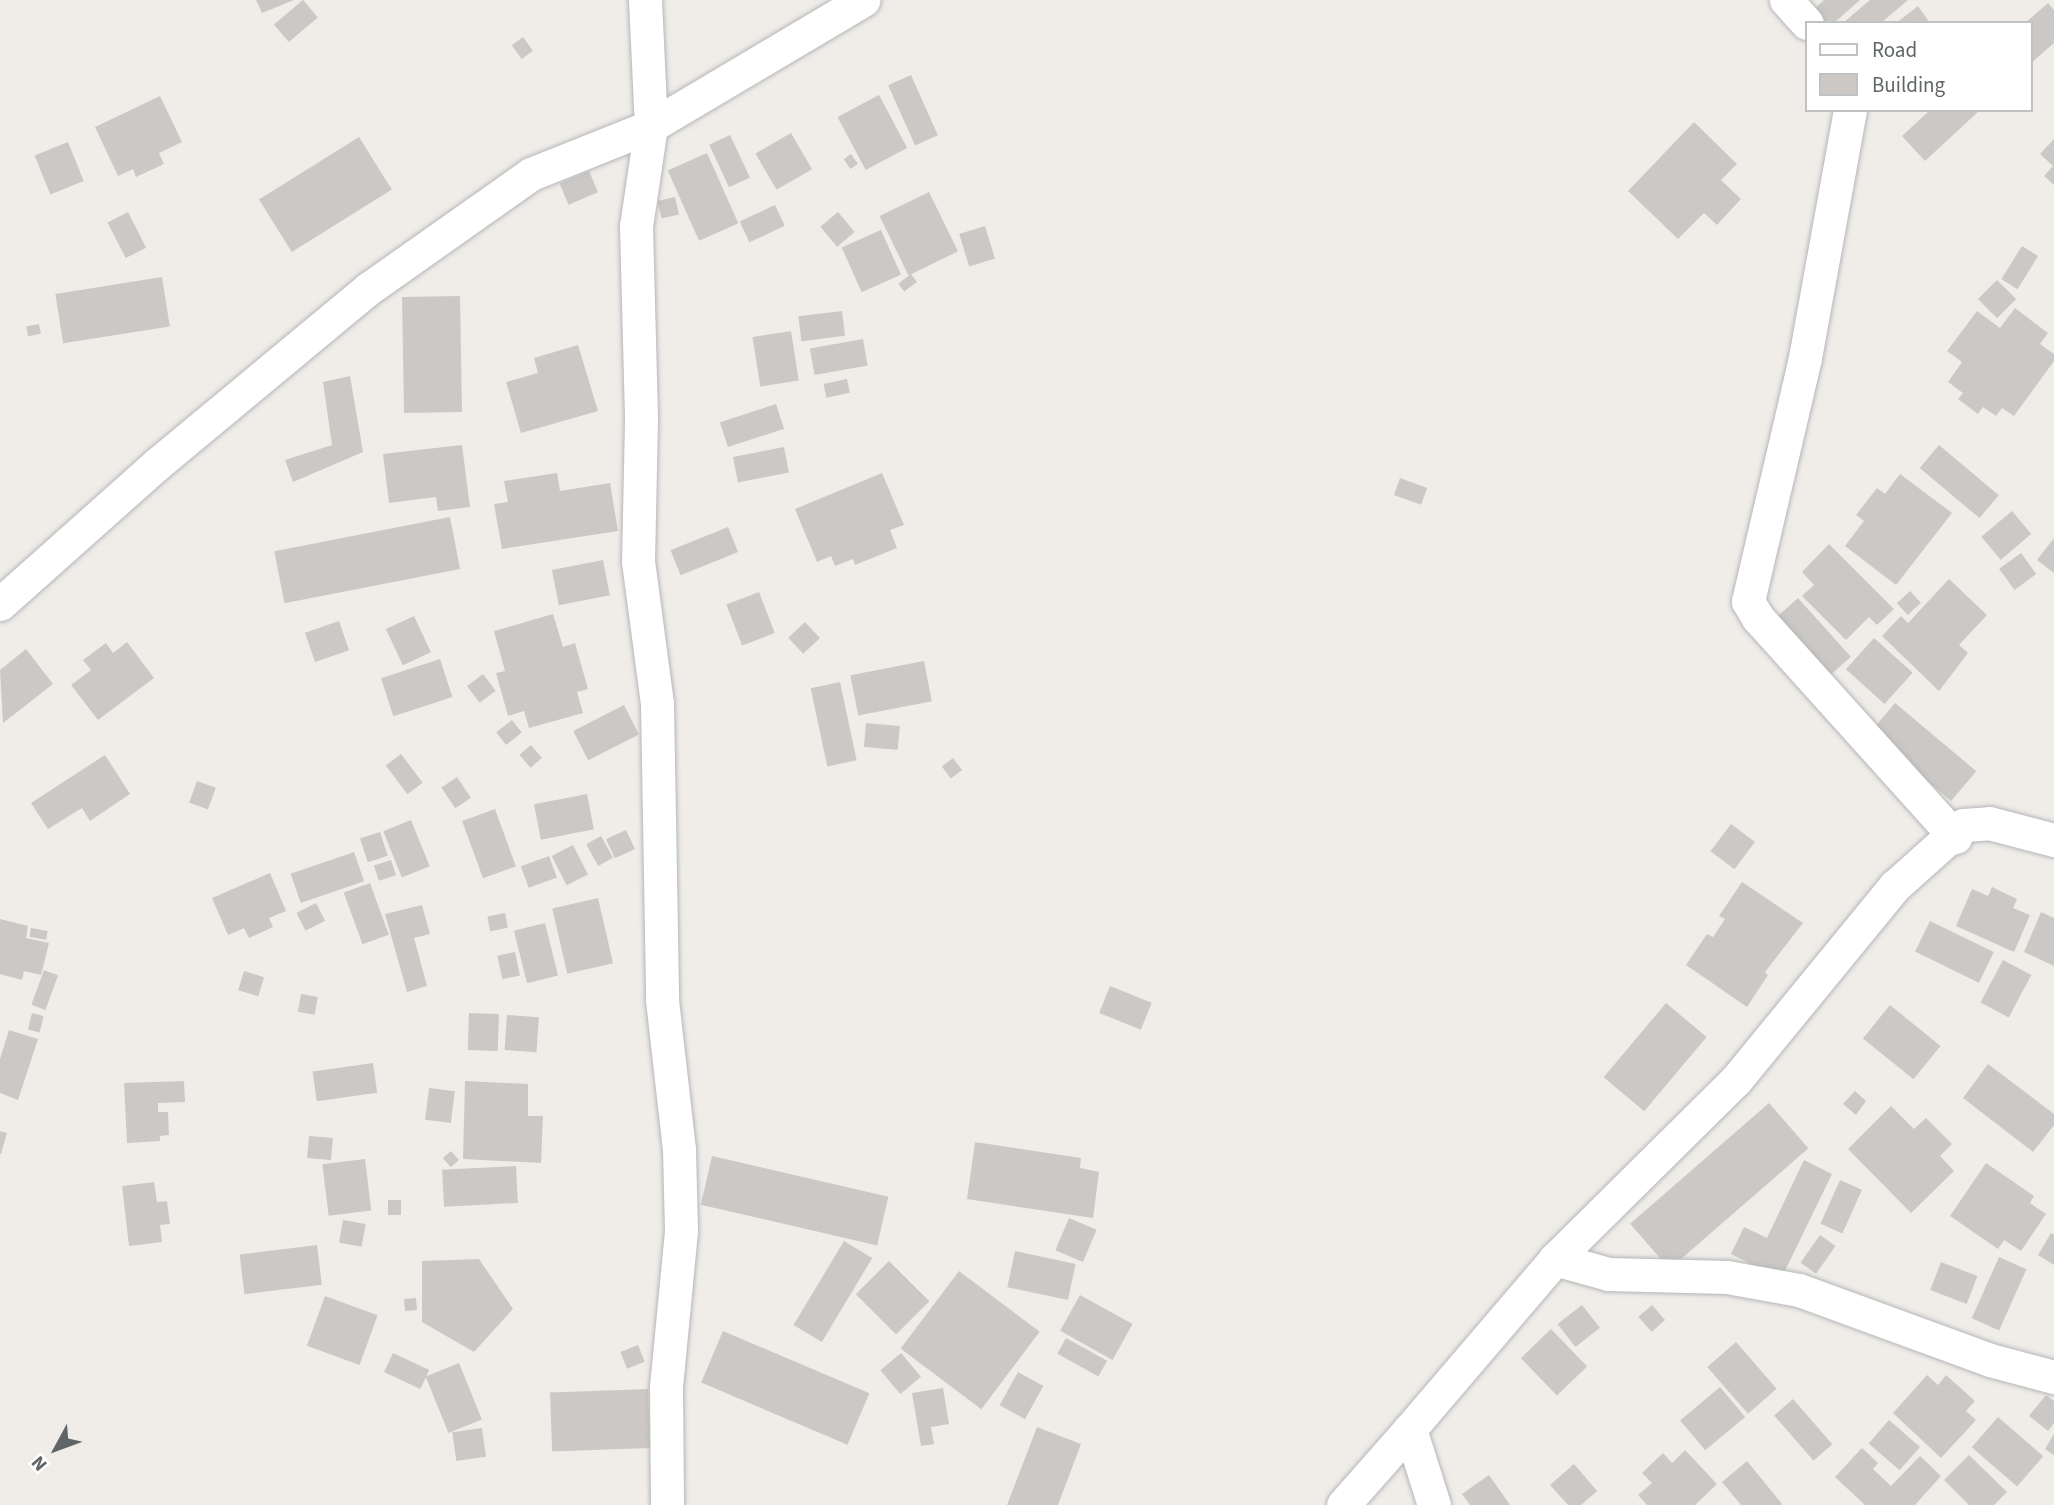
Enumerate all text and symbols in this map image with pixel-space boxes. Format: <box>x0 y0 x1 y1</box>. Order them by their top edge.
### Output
legend <box>1806 21 2033 112</box>
text: Road <box>1872 35 1917 65</box>
text: Building <box>1872 70 1945 100</box>
north arrow <box>21 1414 91 1484</box>
text: N <box>25 1449 54 1477</box>

